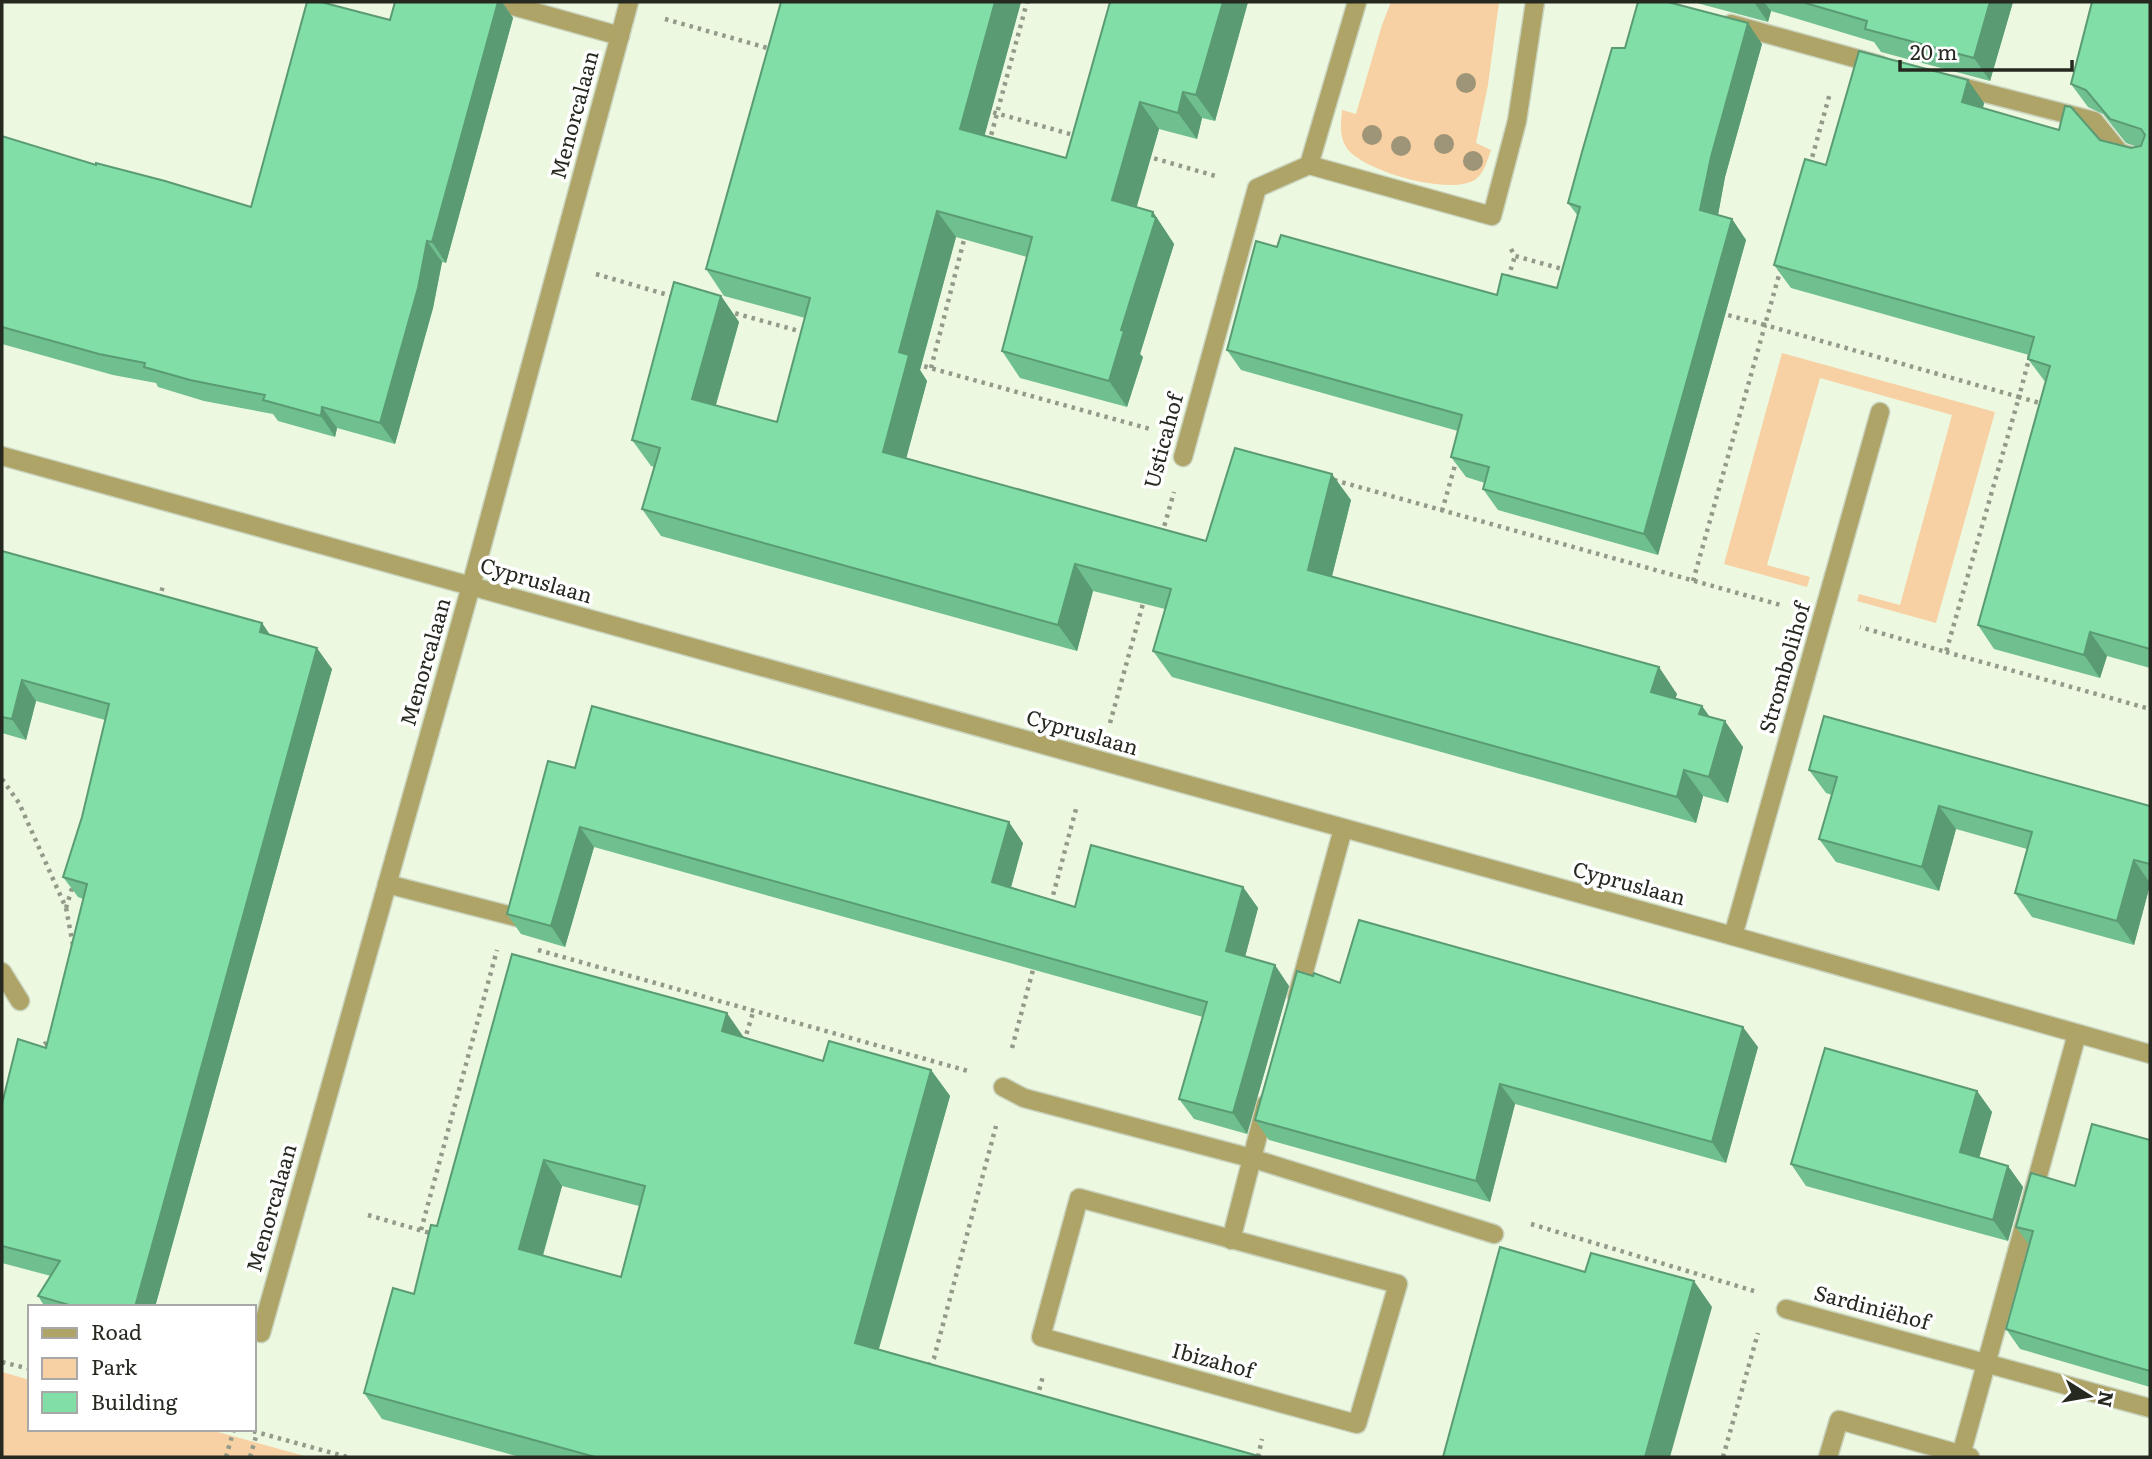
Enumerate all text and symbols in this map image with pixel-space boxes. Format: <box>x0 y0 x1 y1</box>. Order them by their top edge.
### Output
scale bar <box>1900 28 2072 72</box>
text: 20 m <box>1910 35 1957 66</box>
street label: Menorcalaan <box>541 46 605 182</box>
street label: Usticahof <box>1134 388 1190 491</box>
street label: Cypruslaan <box>477 548 596 609</box>
street label: Menorcalaan <box>390 593 457 729</box>
street label: Strombolihof <box>1749 596 1817 736</box>
street label: Cypruslaan <box>1023 700 1142 761</box>
street label: Cypruslaan <box>1570 852 1689 912</box>
street label: Menorcalaan <box>236 1139 303 1275</box>
street label: Sardiniëhof <box>1811 1275 1936 1336</box>
legend <box>28 1305 256 1431</box>
text: Road <box>91 1315 142 1346</box>
street label: Ibizahof <box>1169 1333 1260 1385</box>
text: Park <box>91 1350 137 1381</box>
north arrow <box>2054 1361 2124 1431</box>
text: Building <box>91 1385 178 1416</box>
text: N <box>2091 1389 2122 1410</box>

